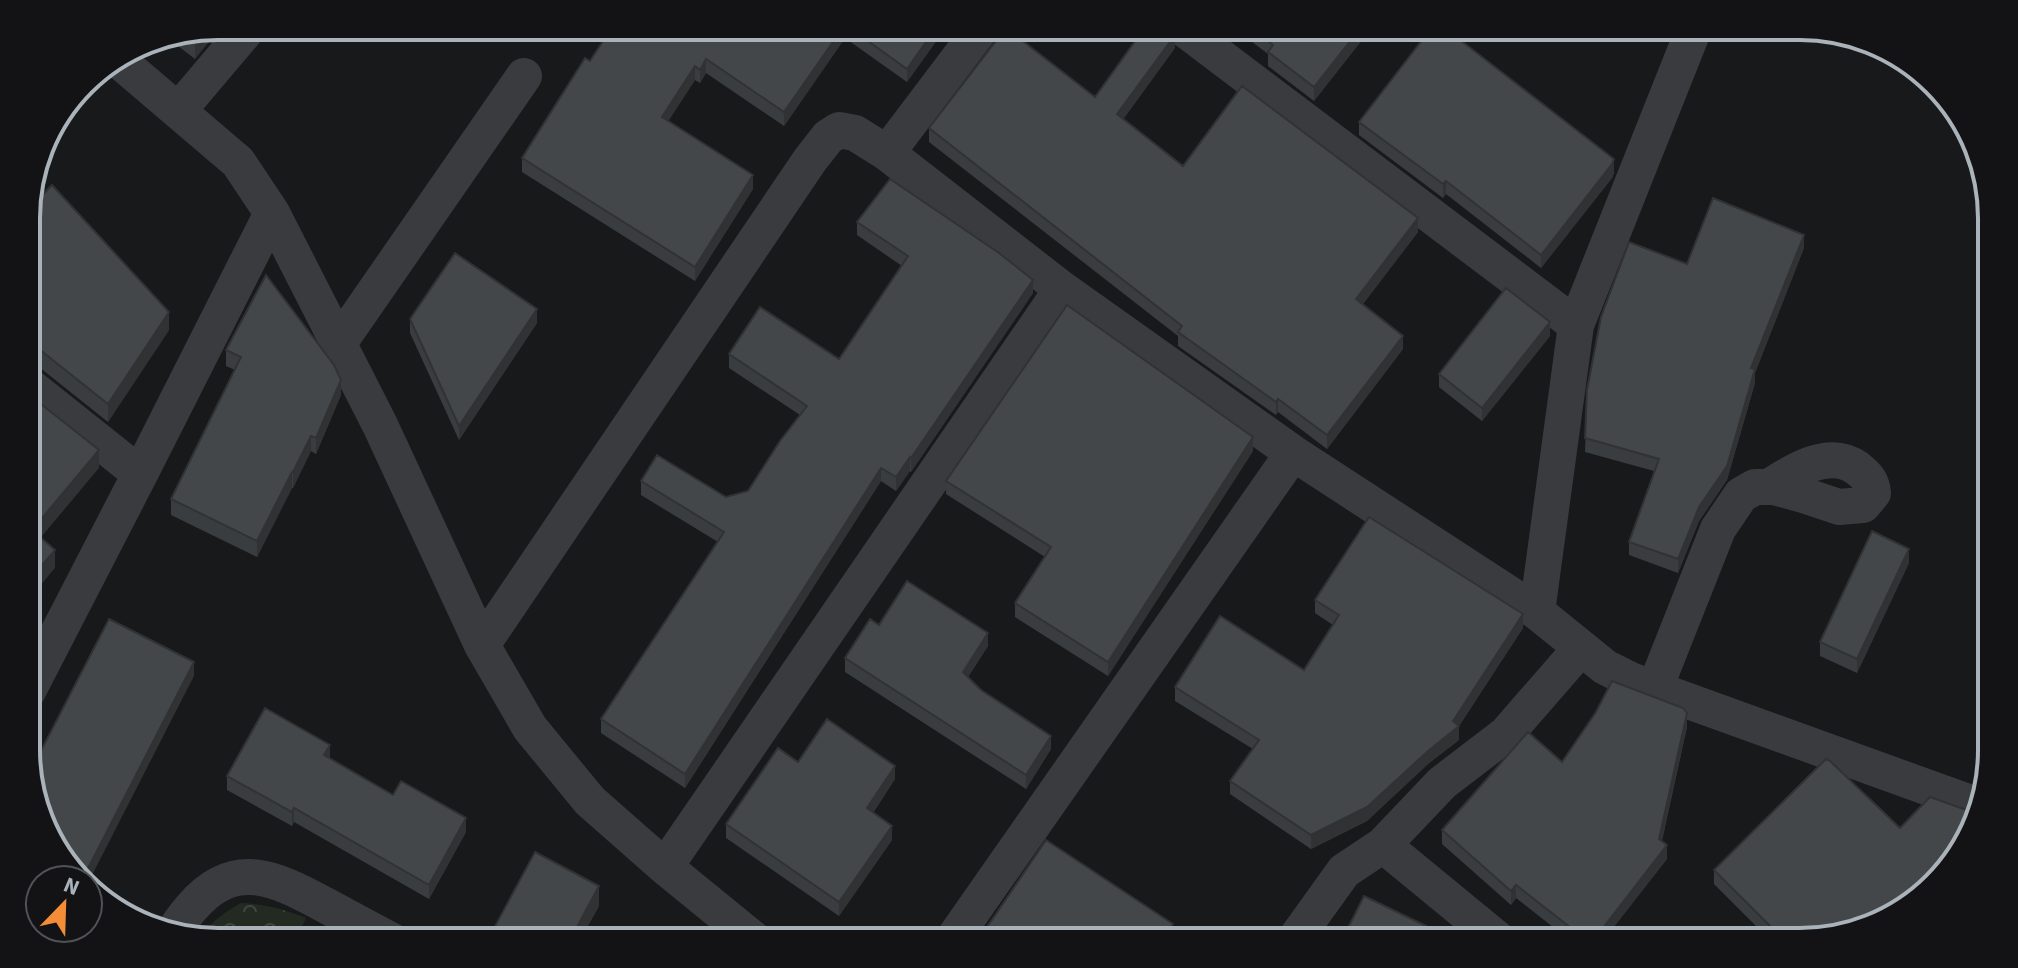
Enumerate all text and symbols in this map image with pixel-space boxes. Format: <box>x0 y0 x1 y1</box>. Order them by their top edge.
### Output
north arrow <box>24 864 104 944</box>
text: N <box>58 869 84 904</box>

